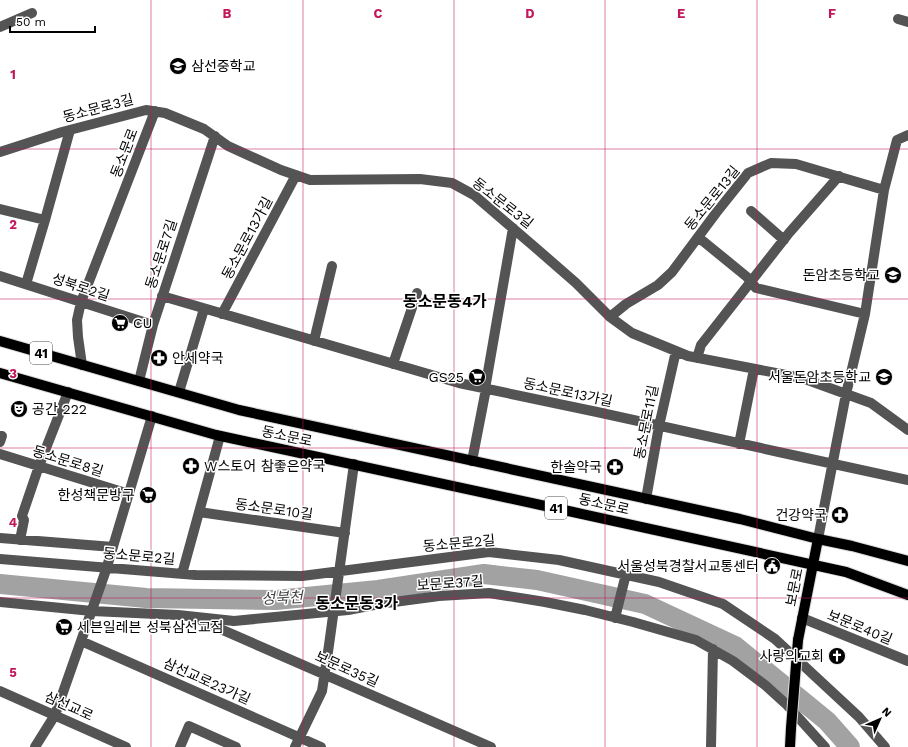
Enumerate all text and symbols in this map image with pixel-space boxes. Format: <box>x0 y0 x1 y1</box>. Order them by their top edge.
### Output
text: B <box>223 6 232 21</box>
text: C <box>374 6 383 21</box>
text: D <box>525 6 535 21</box>
text: E <box>677 6 685 21</box>
text: F <box>828 6 836 21</box>
scale bar <box>10 8 95 34</box>
text: 50 m <box>16 15 46 29</box>
school or university icon: 삼선중학교 <box>168 56 188 76</box>
place label: 삼선중학교 <box>191 58 256 74</box>
text: 1 <box>10 67 16 82</box>
street label: 동소문로3길 <box>61 91 135 125</box>
street label: 동소문로 <box>107 126 141 180</box>
street label: 동소문로13길 <box>681 163 743 233</box>
street label: 동소문로3길 <box>469 174 537 232</box>
street label: 동소문로13가길 <box>219 194 275 282</box>
text: 2 <box>9 217 17 232</box>
street label: 동소문로7길 <box>142 217 180 291</box>
school or university icon: 돈암초등학교 <box>883 265 903 285</box>
place label: 돈암초등학교 <box>803 267 880 283</box>
street label: 성북로2길 <box>50 270 112 304</box>
district label: 동소문동4가 <box>403 292 487 311</box>
supermarket icon: CU <box>110 313 130 333</box>
place label: CU <box>133 315 153 331</box>
road number: 41 <box>30 342 52 364</box>
pharmacy icon: 안세약국 <box>149 348 169 368</box>
place label: 안세약국 <box>172 350 224 366</box>
text: 3 <box>9 366 17 381</box>
supermarket icon: GS25 <box>467 367 487 387</box>
school or university icon: 서울돈암초등학교 <box>874 367 894 387</box>
place label: GS25 <box>429 369 464 385</box>
place label: 서울돈암초등학교 <box>768 369 871 385</box>
street label: 동소문로13가길 <box>522 375 614 409</box>
street label: 동소문로11길 <box>631 384 661 460</box>
theatre icon: 공간 222 <box>9 399 29 419</box>
place label: 공간 222 <box>32 401 87 417</box>
street label: 동소문로 <box>260 423 314 449</box>
street label: 동소문로8길 <box>31 443 105 479</box>
pharmacy icon: W스토어 참좋은약국 <box>181 456 201 476</box>
pharmacy icon: 한솔약국 <box>605 457 625 477</box>
place label: W스토어 참좋은약국 <box>204 458 325 474</box>
place label: 한솔약국 <box>550 459 602 475</box>
supermarket icon: 한성책문방구 <box>138 485 158 505</box>
place label: 한성책문방구 <box>58 487 135 503</box>
street label: 동소문로 <box>577 490 631 518</box>
street label: 동소문로10길 <box>234 496 314 522</box>
road number: 41 <box>545 497 567 519</box>
pharmacy icon: 건강약국 <box>830 505 850 525</box>
place label: 건강약국 <box>775 507 827 523</box>
text: 4 <box>9 515 18 530</box>
street label: 동소문로2길 <box>422 532 496 554</box>
street label: 동소문로2길 <box>102 545 176 567</box>
public building icon: 서울성북경찰서교통센터 <box>762 556 782 576</box>
place label: 서울성북경찰서교통센터 <box>617 558 759 574</box>
street label: 보문로 <box>782 566 806 607</box>
street label: 보문로37길 <box>416 573 484 593</box>
water label: 성북천 <box>261 588 305 608</box>
district label: 동소문동3가 <box>315 594 399 613</box>
street label: 보문로40길 <box>825 607 895 647</box>
supermarket icon: 세븐일레븐 성북삼선교점 <box>54 617 74 637</box>
place label: 세븐일레븐 성북삼선교점 <box>77 619 223 635</box>
church icon: 사랑의교회 <box>827 646 847 666</box>
street label: 보문로35길 <box>313 648 381 690</box>
place label: 사랑의교회 <box>760 648 824 664</box>
street label: 삼선교로23가길 <box>161 655 253 707</box>
text: 5 <box>9 665 17 680</box>
street label: 삼선교로 <box>42 688 96 724</box>
north arrow <box>860 699 900 739</box>
text: N <box>879 705 894 720</box>

